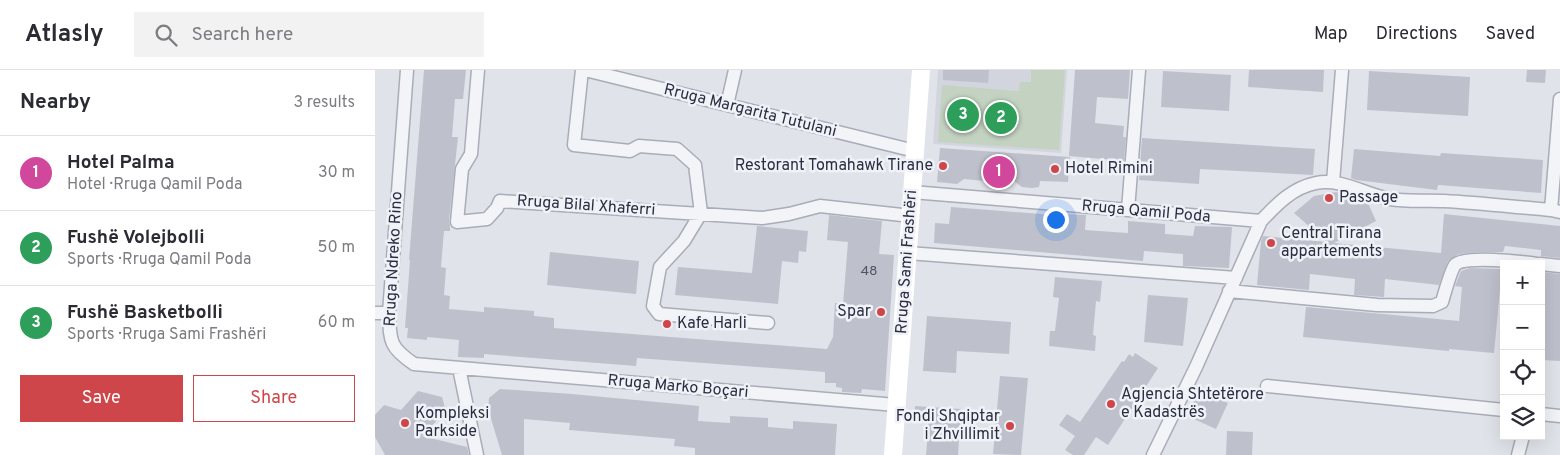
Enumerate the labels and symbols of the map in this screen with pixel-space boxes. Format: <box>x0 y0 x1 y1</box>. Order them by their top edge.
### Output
street label: Rruga Margarita Tutulani <box>662 80 838 142</box>
pin: 3 <box>947 96 979 134</box>
pin: 2 <box>985 99 1017 137</box>
pin: 1 <box>983 153 1015 191</box>
place label: Restorant Tomahawk Tirane <box>735 156 933 176</box>
place label: Hotel Rimini <box>1065 159 1153 179</box>
marker: Restorant Tomahawk Tirane <box>937 160 949 172</box>
marker: Hotel Rimini <box>1049 163 1061 175</box>
place label: Passage <box>1339 188 1398 208</box>
street label: Rruga Sami Frashëri <box>892 189 922 335</box>
street label: Rruga Ndreko Rino <box>380 191 408 327</box>
street label: Rruga Bilal Xhaferri <box>516 191 656 221</box>
marker: Passage <box>1323 192 1335 204</box>
street label: Rruga Qamil Poda <box>1081 196 1211 228</box>
your location <box>1043 207 1069 233</box>
place label: Central Tirana appartements <box>1281 224 1382 262</box>
marker: Central Tirana appartements <box>1265 237 1277 249</box>
house number: 48 <box>860 263 878 280</box>
place label: Spar <box>837 302 871 322</box>
marker: Spar <box>875 306 887 318</box>
place label: Kafe Harli <box>677 314 747 334</box>
marker: Kafe Harli <box>661 318 673 330</box>
street label: Rruga Marko Boçari <box>607 371 749 403</box>
place label: Agjencia Shtetërore e Kadastrës <box>1121 385 1264 423</box>
marker: Agjencia Shtetërore e Kadastrës <box>1105 398 1117 410</box>
place label: Kompleksi Parkside <box>415 404 489 442</box>
place label: Fondi Shqiptar i Zhvillimit <box>896 407 1000 445</box>
marker: Kompleksi Parkside <box>399 417 411 429</box>
marker: Fondi Shqiptar i Zhvillimit <box>1004 420 1016 432</box>

